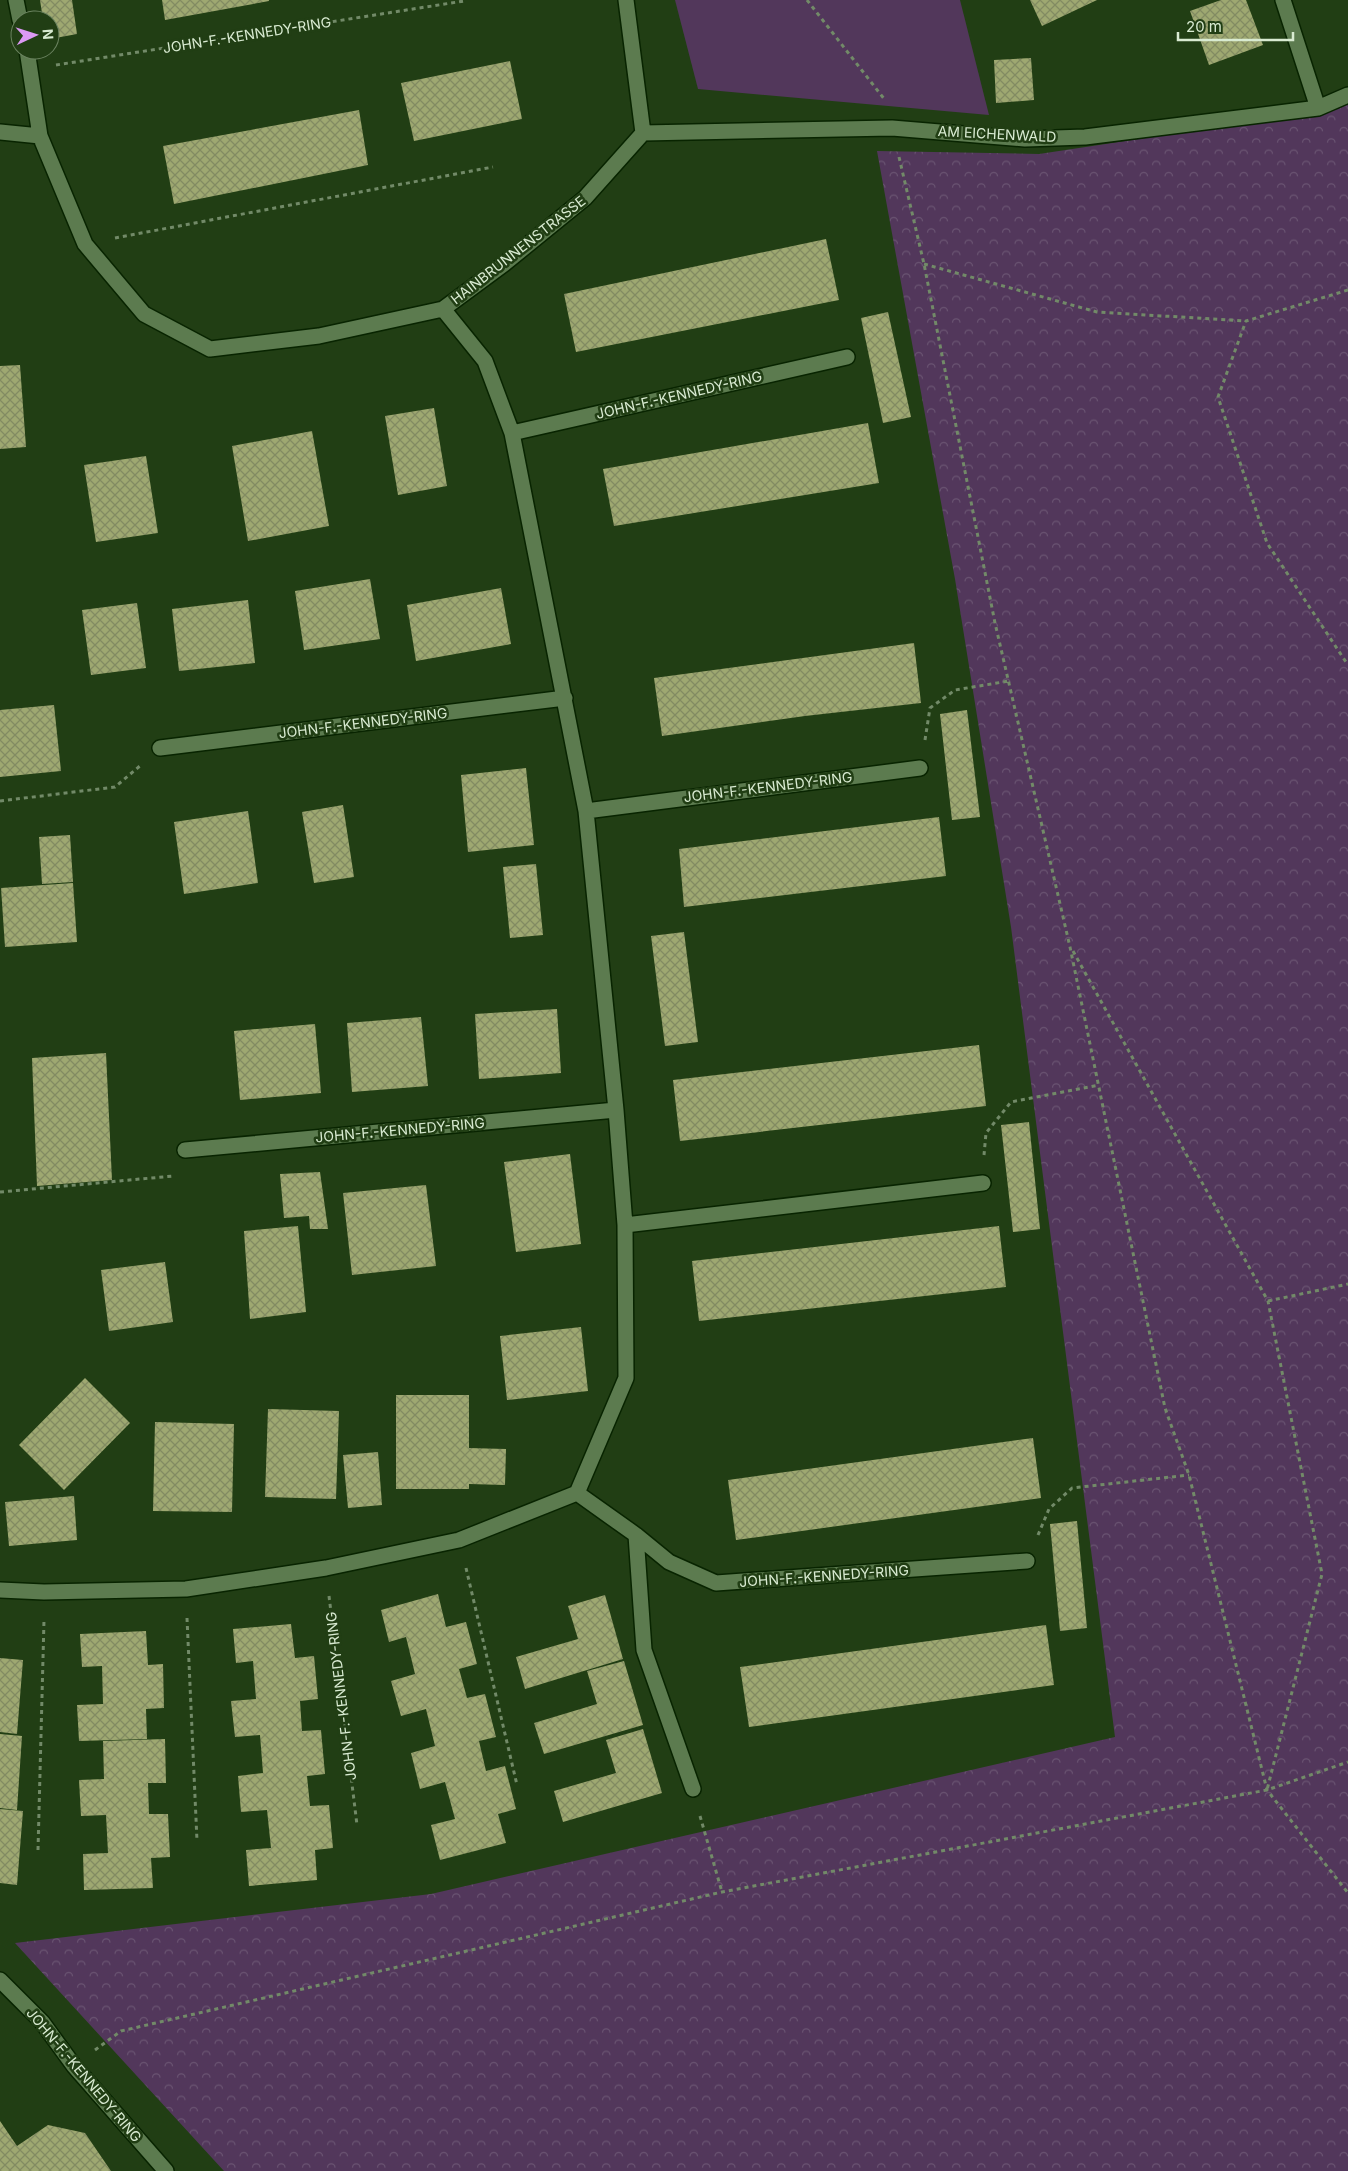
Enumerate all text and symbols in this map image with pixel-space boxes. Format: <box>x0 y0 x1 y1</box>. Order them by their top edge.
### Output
north arrow <box>10 10 60 60</box>
scale bar <box>1178 10 1293 42</box>
street label: JOHN-F.-KENNEDY-RING <box>162 13 332 56</box>
text: 20 m <box>1186 17 1222 36</box>
text: N <box>40 28 57 40</box>
street label: AM EICHENWALD <box>937 122 1057 145</box>
street label: HAINBRUNNENSTRASSE <box>447 192 588 307</box>
street label: JOHN-F.-KENNEDY-RING <box>594 367 764 422</box>
street label: JOHN-F.-KENNEDY-RING <box>278 704 448 741</box>
street label: JOHN-F.-KENNEDY-RING <box>683 768 853 805</box>
street label: JOHN-F.-KENNEDY-RING <box>315 1114 485 1145</box>
street label: JOHN-F.-KENNEDY-RING <box>739 1561 909 1590</box>
street label: JOHN-F.-KENNEDY-RING <box>322 1611 359 1781</box>
street label: JOHN-F.-KENNEDY-RING <box>23 2004 146 2145</box>

